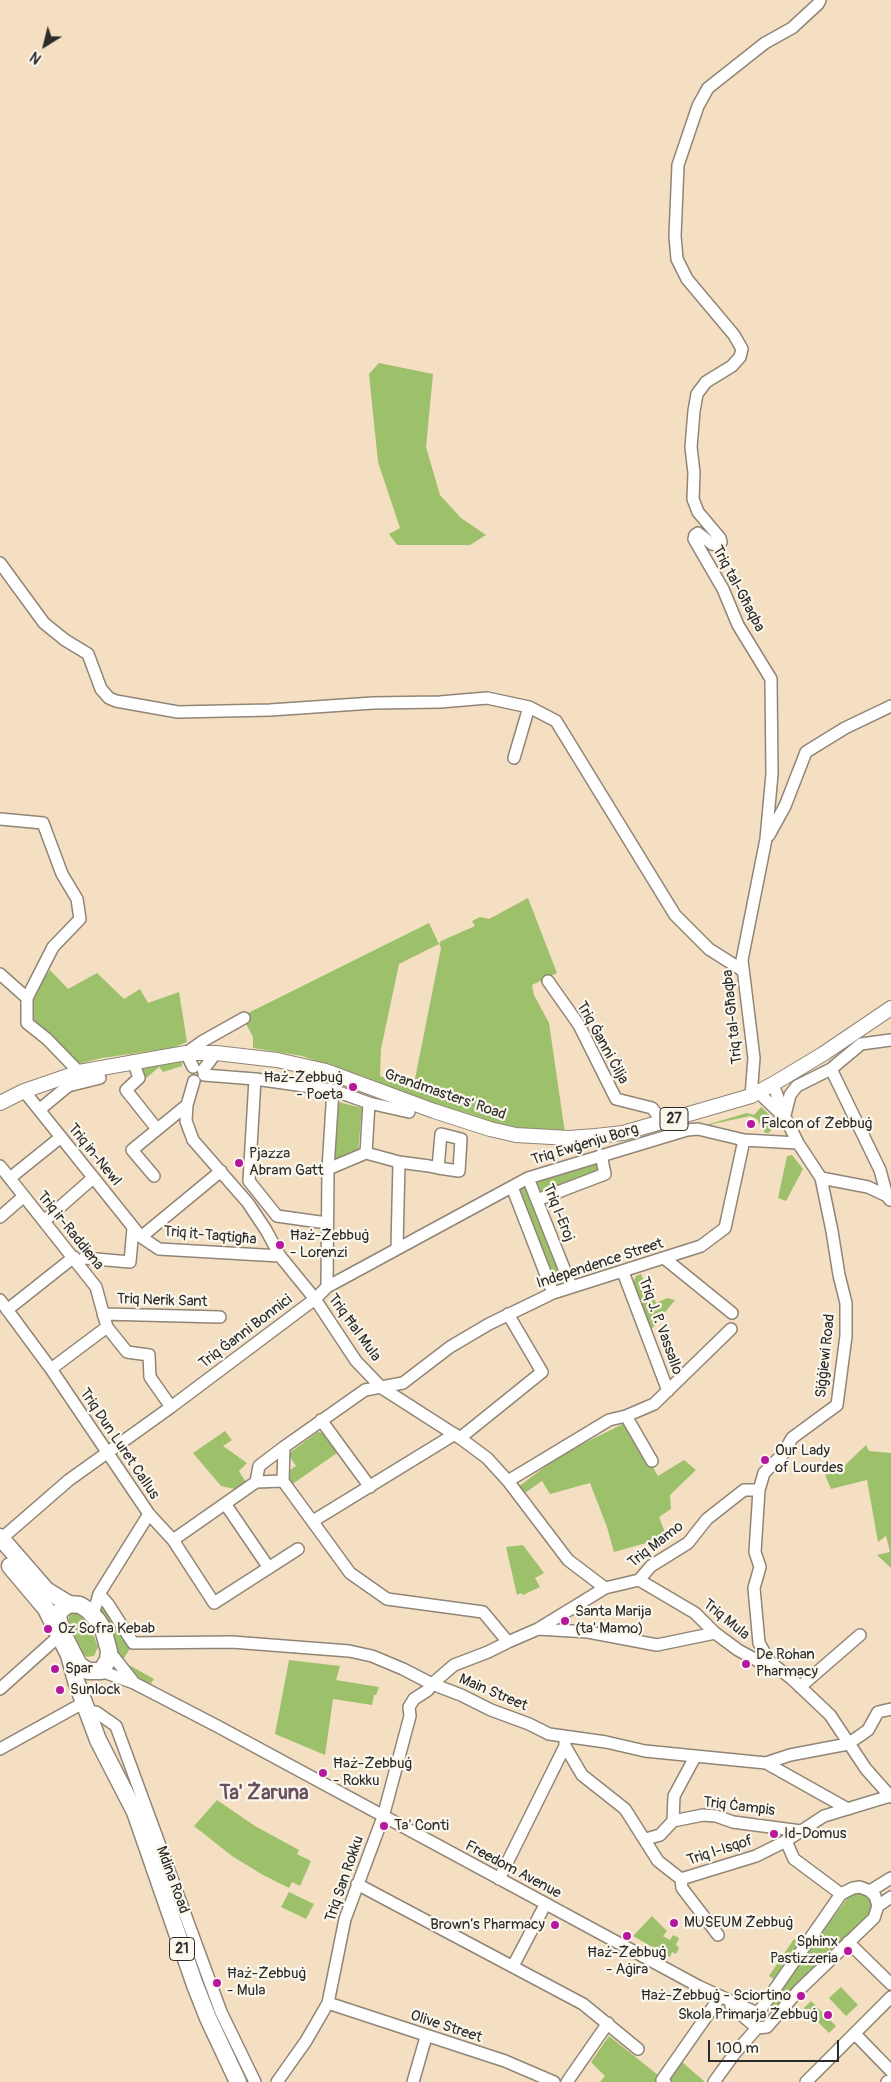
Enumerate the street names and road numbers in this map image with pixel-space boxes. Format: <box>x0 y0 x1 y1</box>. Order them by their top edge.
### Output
street label: Triq tal-Għaqba <box>708 543 768 635</box>
street label: Triq tal-Għaqba <box>719 969 747 1065</box>
street label: Triq Ġanni Ċilja <box>572 999 632 1087</box>
street label: Grandmasters' Road <box>382 1066 508 1124</box>
road number: 27 <box>660 1108 688 1130</box>
street label: Triq in-Newl <box>63 1120 125 1190</box>
street label: Triq Ewġenju Borg <box>529 1120 641 1170</box>
street label: Triq l-Eroj <box>538 1182 578 1244</box>
street label: Triq ir-Raddiena <box>33 1188 107 1274</box>
street label: Triq it-Taqtigħa <box>163 1223 257 1249</box>
street label: Independence Street <box>534 1235 666 1293</box>
street label: Triq J. P. Vassallo <box>634 1275 686 1377</box>
street label: Triq Nerik Sant <box>116 1290 208 1312</box>
street label: Triq Ġanni Bonnici <box>196 1291 296 1373</box>
street label: Triq Ħal Mula <box>324 1291 384 1365</box>
street label: Siġġiewi Road <box>813 1313 839 1399</box>
street label: Triq Dun Luret Callus <box>75 1385 163 1503</box>
street label: Triq Mamo <box>625 1518 687 1572</box>
street label: Triq Mula <box>699 1596 753 1644</box>
street label: Main Street <box>456 1671 530 1715</box>
street label: Triq Ċampis <box>702 1794 776 1820</box>
street label: Triq l-Isqof <box>685 1832 755 1870</box>
street label: Triq San Rokku <box>322 1834 368 1924</box>
street label: Freedom Avenue <box>462 1837 564 1903</box>
street label: Mdina Road <box>151 1844 193 1916</box>
road number: 21 <box>170 1938 194 1960</box>
street label: Olive Street <box>408 2007 484 2047</box>

